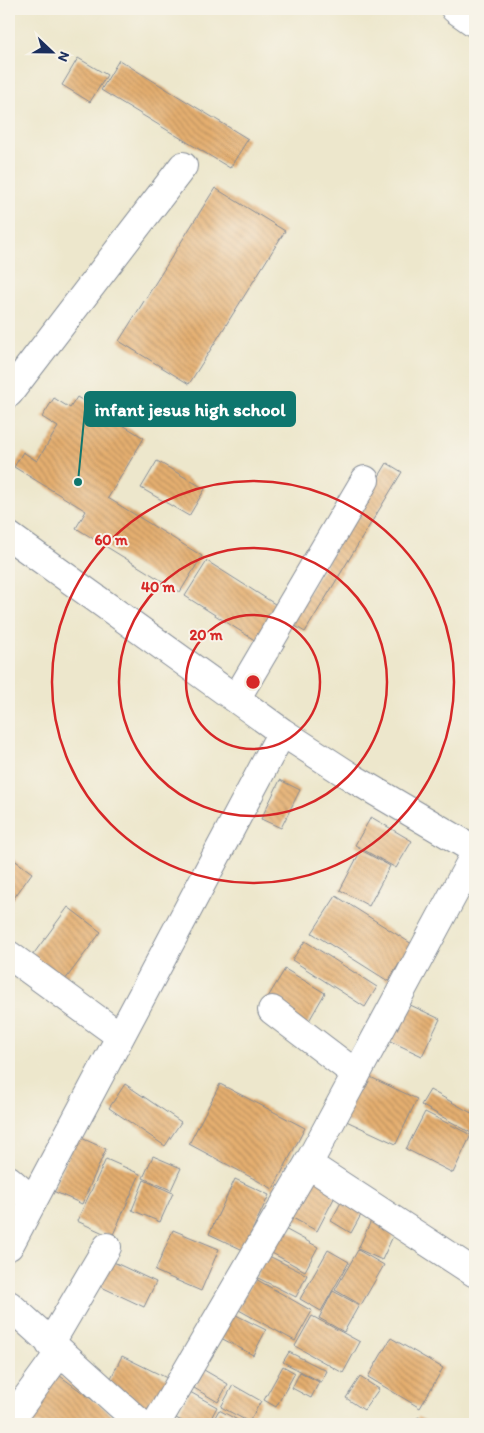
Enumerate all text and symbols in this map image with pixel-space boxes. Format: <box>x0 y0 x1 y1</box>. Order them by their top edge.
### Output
north arrow <box>28 28 78 78</box>
text: N <box>54 49 73 64</box>
callout: infant jesus high school <box>85 392 295 426</box>
text: infant jesus high school <box>94 398 286 421</box>
text: 60 m <box>94 531 128 549</box>
text: 40 m <box>141 578 176 596</box>
text: 20 m <box>189 626 223 644</box>
centre of rings <box>244 673 262 691</box>

